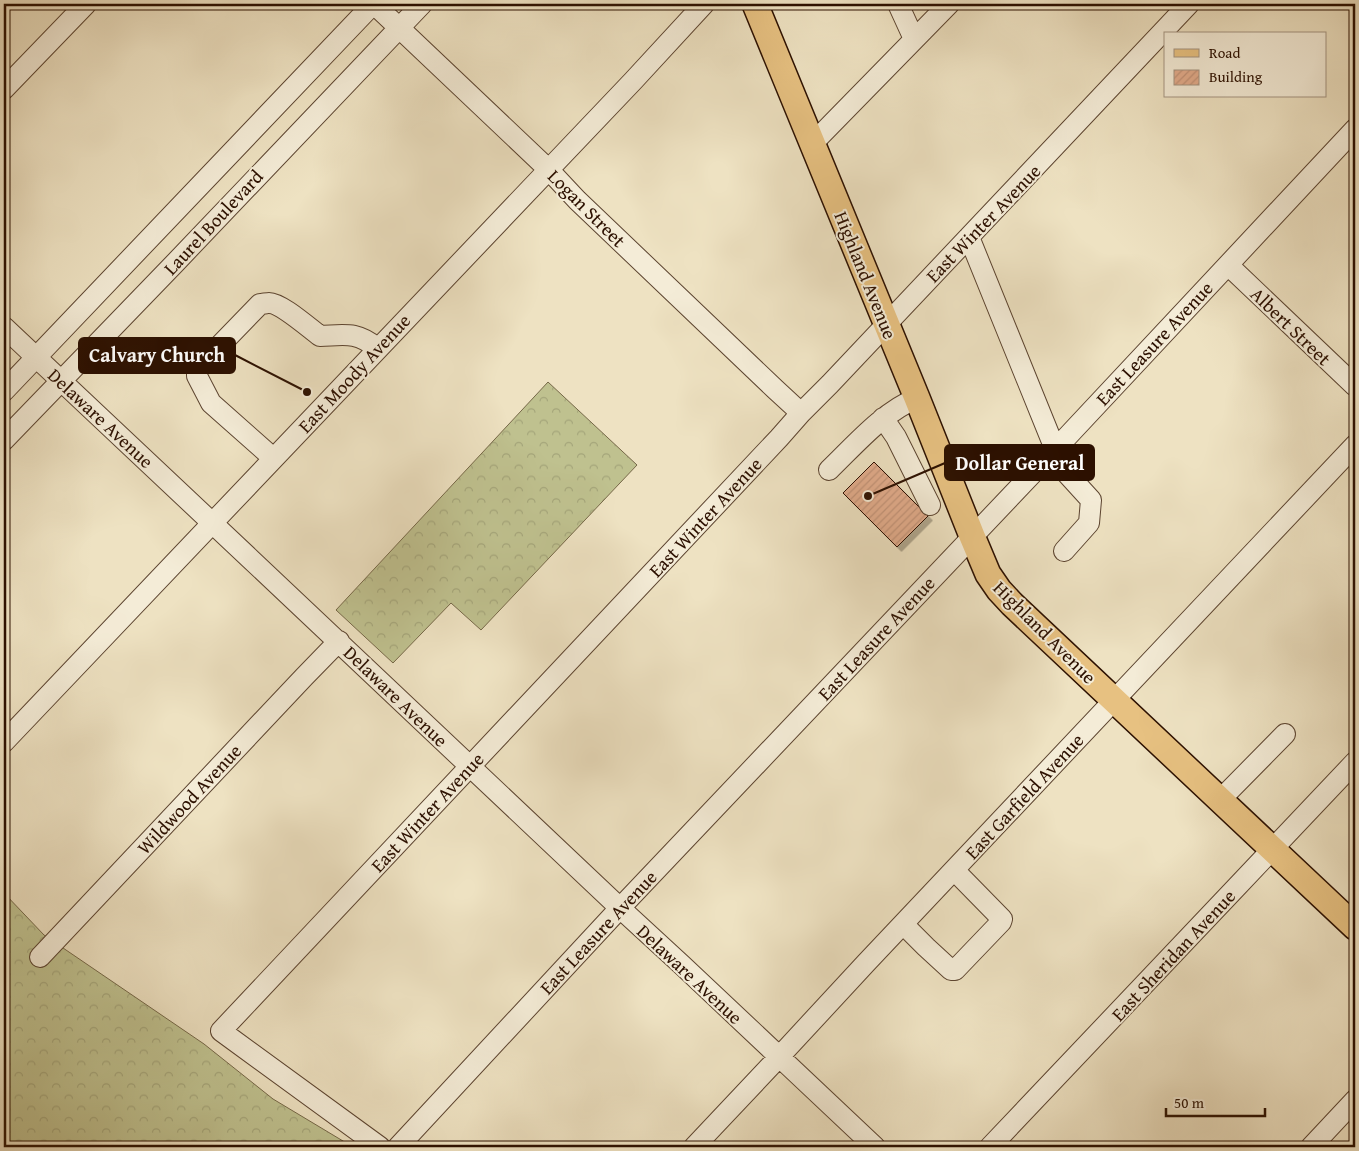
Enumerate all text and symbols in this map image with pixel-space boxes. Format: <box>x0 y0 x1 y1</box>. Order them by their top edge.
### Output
legend <box>1164 32 1326 98</box>
text: Road <box>1209 42 1240 63</box>
text: Building <box>1209 66 1263 87</box>
street label: East Winter Avenue <box>919 157 1047 289</box>
street label: Laurel Boulevard <box>157 162 270 281</box>
street label: Logan Street <box>542 163 633 254</box>
street label: Highland Avenue <box>828 207 904 343</box>
street label: East Leasure Avenue <box>1089 275 1219 411</box>
street label: Albert Street <box>1244 280 1338 372</box>
street label: East Moody Avenue <box>291 307 417 439</box>
callout: Calvary Church <box>79 338 235 373</box>
text: Calvary Church <box>89 340 225 369</box>
street label: Delaware Avenue <box>42 361 160 475</box>
callout: Dollar General <box>945 445 1094 480</box>
text: Dollar General <box>956 448 1084 477</box>
street label: East Winter Avenue <box>642 451 768 583</box>
street label: East Leasure Avenue <box>811 570 941 706</box>
street label: Highland Avenue <box>987 574 1103 690</box>
street label: Delaware Avenue <box>337 639 455 753</box>
street label: East Garfield Avenue <box>958 727 1090 865</box>
street label: Wildwood Avenue <box>130 737 248 861</box>
street label: East Winter Avenue <box>364 746 490 878</box>
street label: East Leasure Avenue <box>533 864 663 1000</box>
street label: East Sheridan Avenue <box>1104 883 1242 1027</box>
street label: Delaware Avenue <box>631 917 749 1031</box>
scale bar <box>1166 1086 1265 1118</box>
text: 50 m <box>1174 1092 1205 1113</box>

